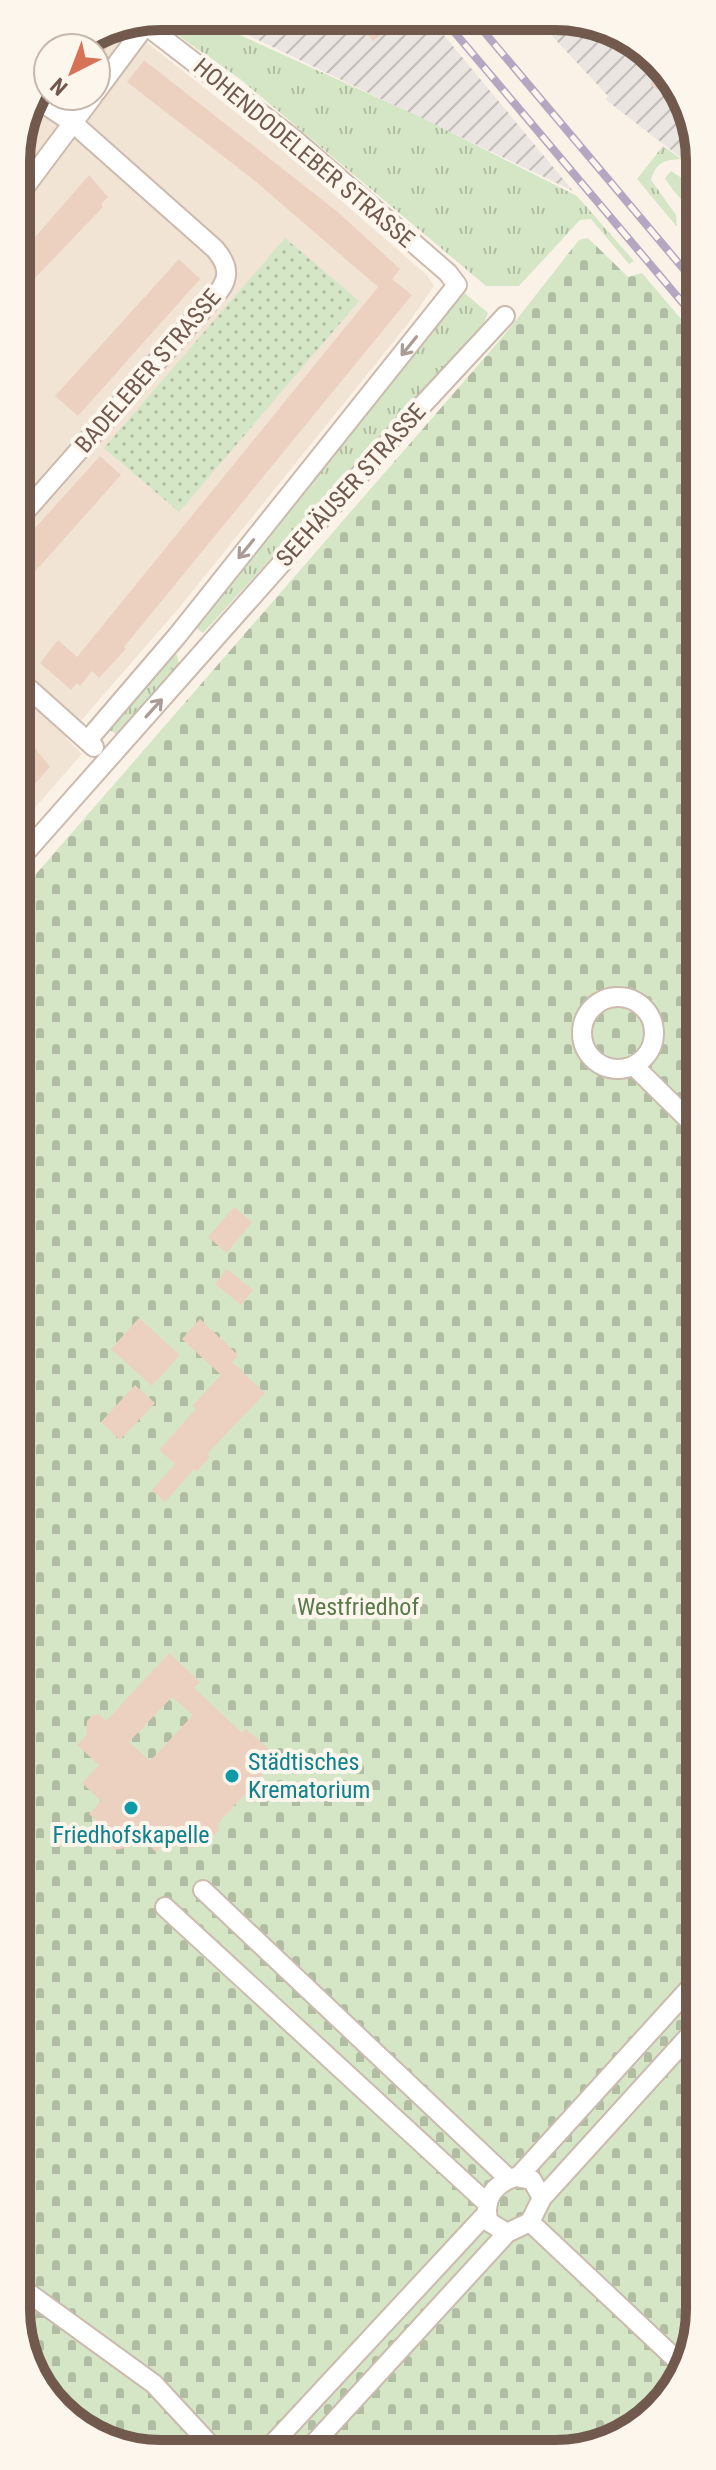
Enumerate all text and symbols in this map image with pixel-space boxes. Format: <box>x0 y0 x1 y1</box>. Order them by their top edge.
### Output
north arrow <box>32 32 112 112</box>
street label: HOHENDODELEBER STRASSE <box>188 52 420 254</box>
text: N <box>46 73 72 100</box>
street label: BADELEBER STRASSE <box>69 283 227 458</box>
one-way arrow <box>400 335 417 356</box>
street label: SEEHÄUSER STRASSE <box>271 398 432 572</box>
one-way arrow <box>238 539 256 560</box>
one-way arrow <box>144 698 162 718</box>
park label: Westfriedhof <box>297 1593 419 1621</box>
place label: Städtisches Krematorium <box>248 1748 370 1804</box>
marker: Städtisches Krematorium <box>223 1767 241 1785</box>
marker: Friedhofskapelle <box>122 1799 140 1817</box>
place label: Friedhofskapelle <box>52 1821 210 1849</box>

